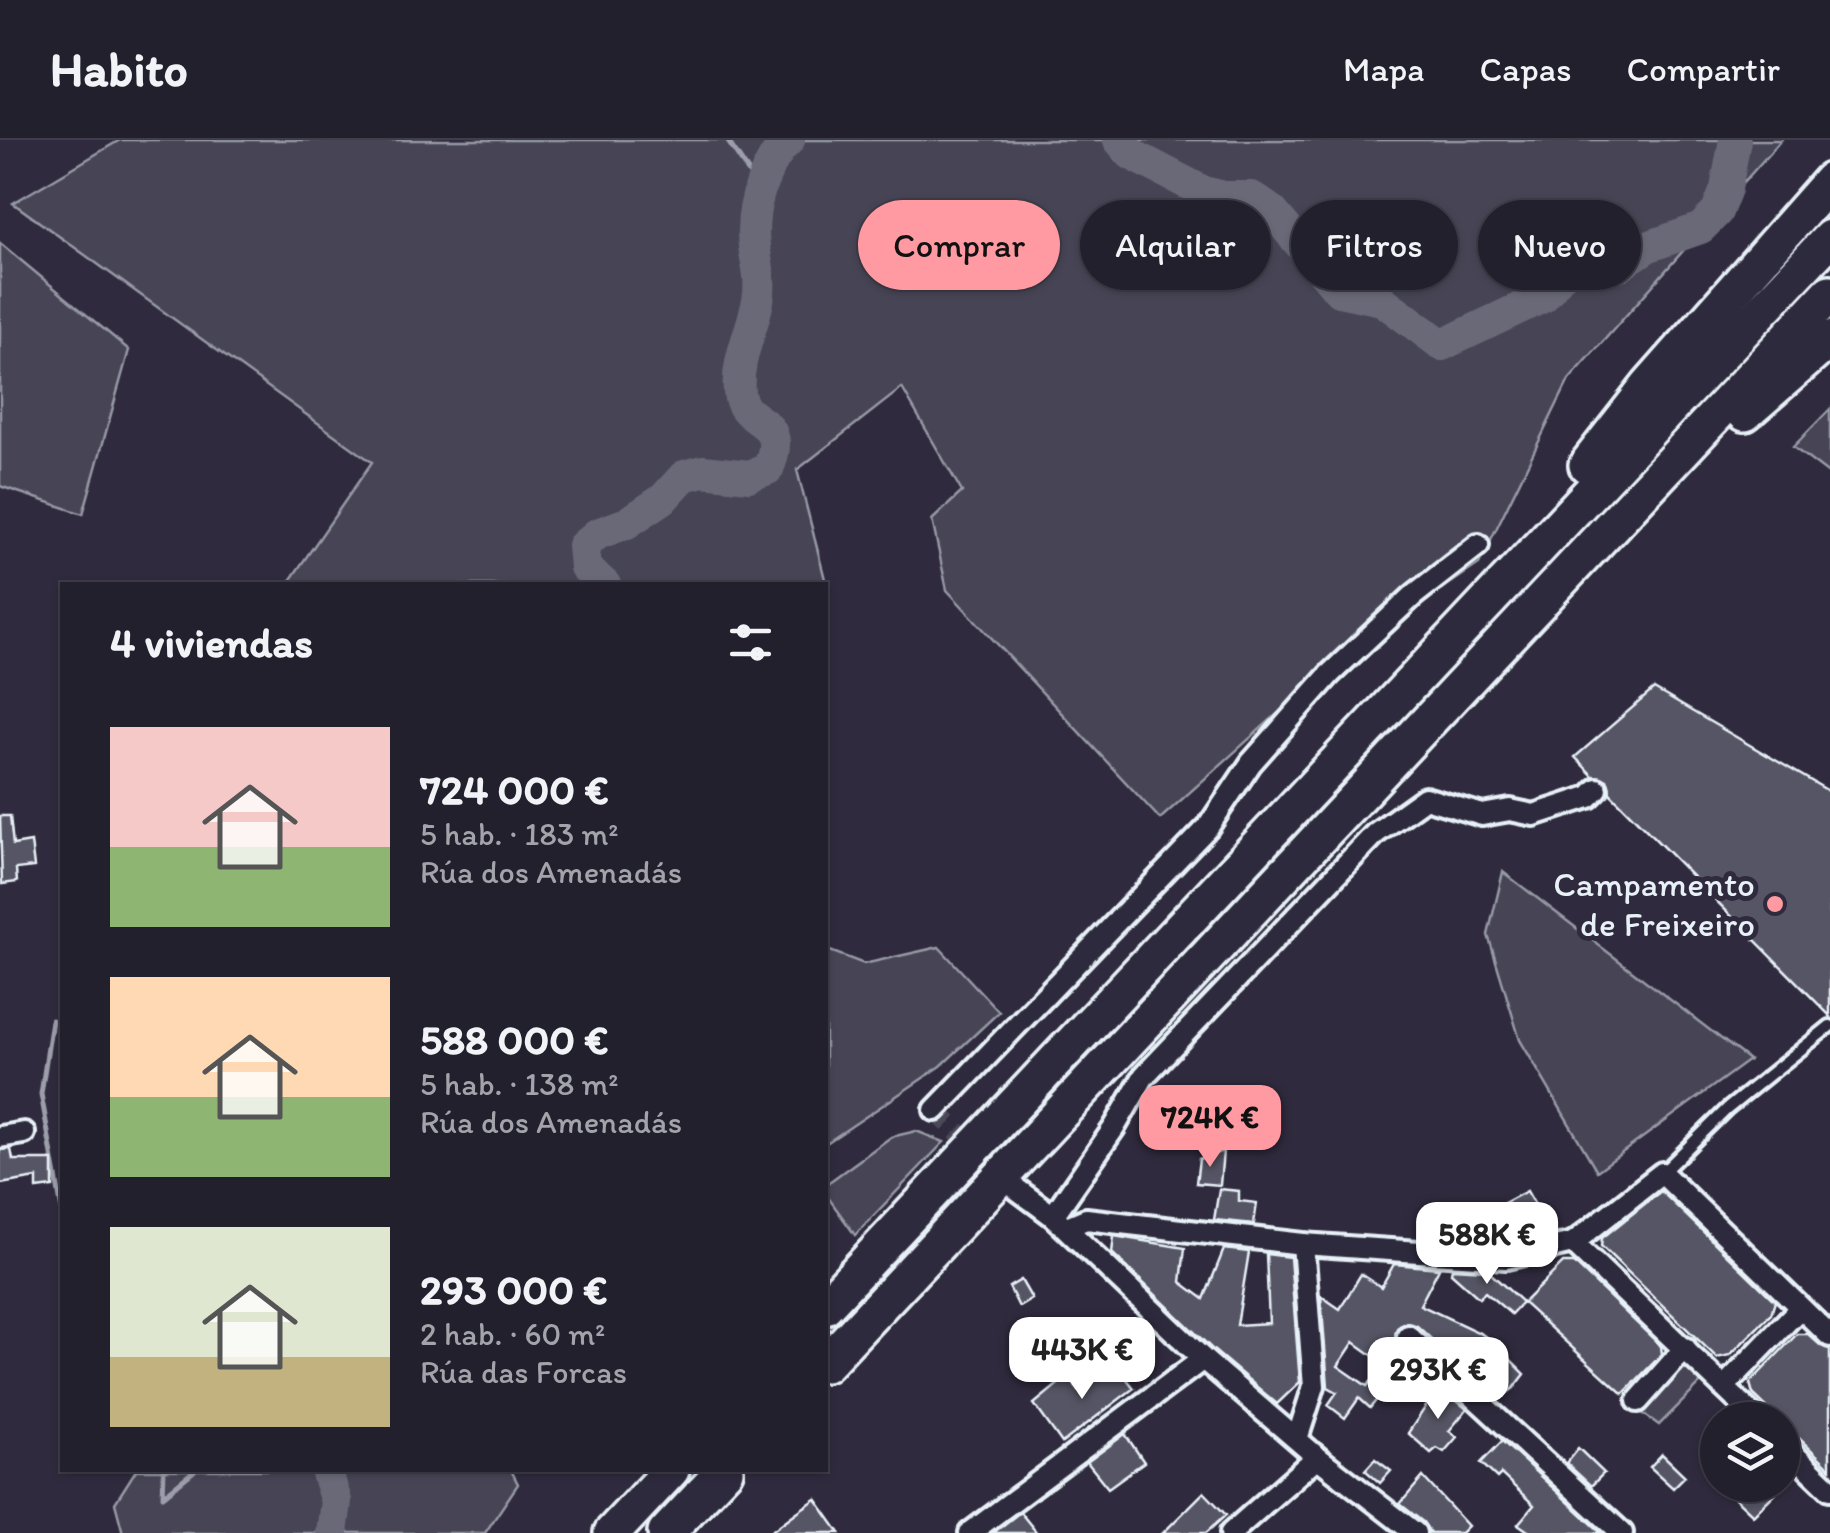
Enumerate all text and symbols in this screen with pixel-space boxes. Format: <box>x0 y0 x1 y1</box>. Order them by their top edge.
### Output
text: Habito <box>50 40 188 98</box>
text: Mapa <box>1343 48 1424 90</box>
text: Capas <box>1479 48 1572 90</box>
text: Compartir <box>1627 48 1780 90</box>
chip: Comprar <box>858 200 1060 290</box>
chip: Alquilar <box>1080 200 1271 290</box>
chip: Filtros <box>1291 200 1458 290</box>
chip: Nuevo <box>1478 200 1641 290</box>
icon: filters <box>723 615 778 670</box>
text: 4 viviendas <box>110 617 313 668</box>
text: 724 000 € <box>420 764 609 815</box>
icon: home <box>190 767 310 887</box>
text: 5 hab. · 183 m² <box>420 815 618 853</box>
text: Rúa dos Amenadás <box>420 853 682 891</box>
place label: Campamento de Freixeiro <box>1553 863 1755 945</box>
marker: Campamento de Freixeiro <box>1764 893 1786 915</box>
text: 588 000 € <box>420 1014 609 1065</box>
icon: home <box>190 1017 310 1137</box>
text: 5 hab. · 138 m² <box>420 1065 618 1103</box>
pin: 724K € <box>1129 1085 1291 1170</box>
text: 724K € <box>1161 1098 1259 1136</box>
text: Rúa dos Amenadás <box>420 1103 682 1141</box>
pin: 588K € <box>1406 1202 1568 1287</box>
text: 588K € <box>1438 1215 1536 1253</box>
text: 293 000 € <box>420 1264 607 1315</box>
icon: home <box>190 1267 310 1387</box>
text: 2 hab. · 60 m² <box>420 1315 605 1353</box>
pin: 443K € <box>1001 1317 1163 1402</box>
text: 443K € <box>1031 1330 1133 1368</box>
pin: 293K € <box>1357 1337 1519 1422</box>
text: 293K € <box>1390 1350 1486 1388</box>
text: Rúa das Forcas <box>420 1353 627 1391</box>
map controls <box>1700 1402 1800 1502</box>
button: layers <box>1700 1402 1800 1502</box>

